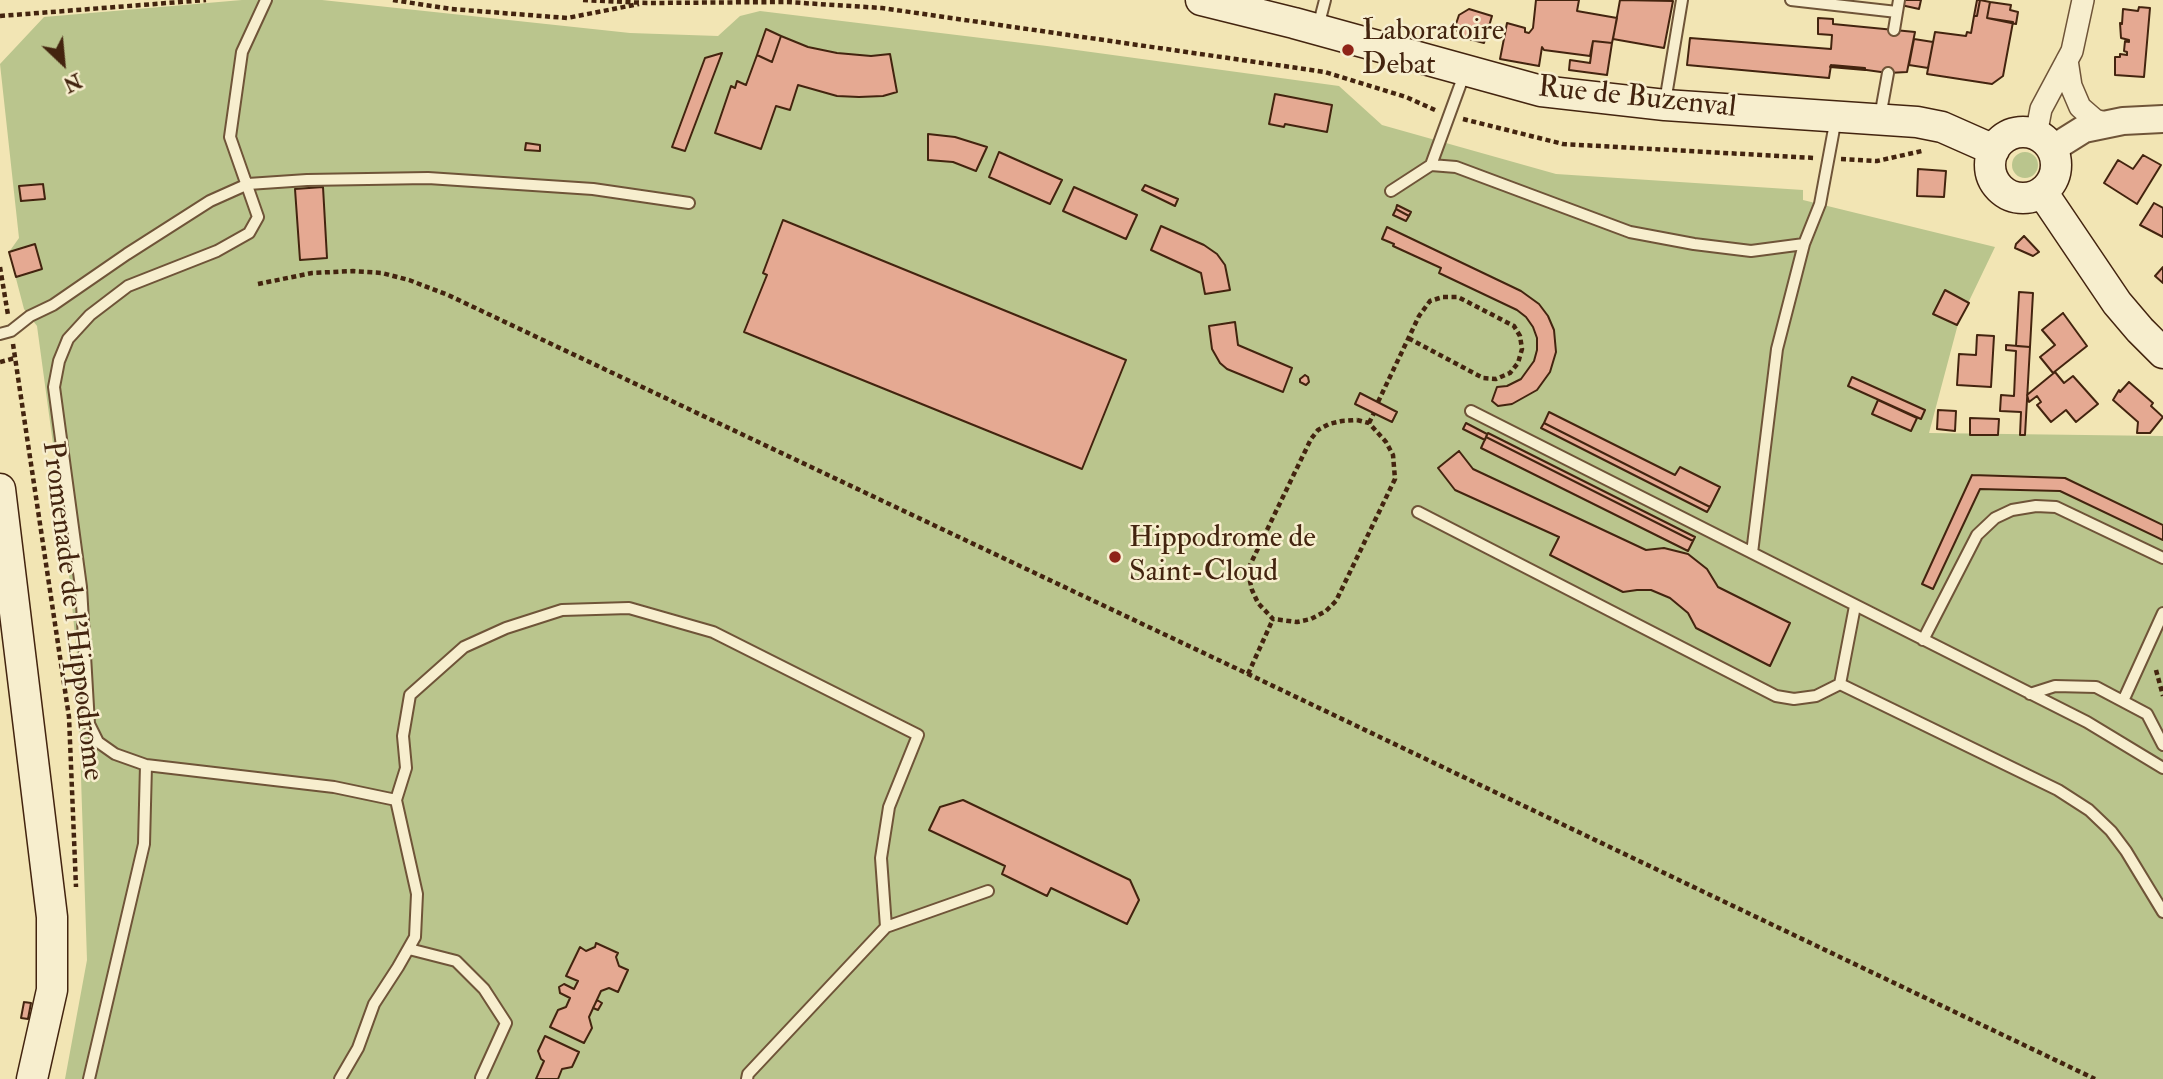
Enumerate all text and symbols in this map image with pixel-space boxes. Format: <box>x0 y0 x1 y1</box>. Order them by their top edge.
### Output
place label: Laboratoire Debat <box>1362 15 1504 86</box>
north arrow <box>28 28 98 98</box>
marker: Laboratoire Debat <box>1340 42 1356 58</box>
text: N <box>59 67 85 96</box>
street label: Rue de Buzenval <box>1536 71 1738 127</box>
street label: Promenade de l'Hippodrome <box>32 439 110 783</box>
place label: Hippodrome de Saint-Cloud <box>1129 522 1316 592</box>
marker: Hippodrome de Saint-Cloud <box>1107 549 1123 565</box>

